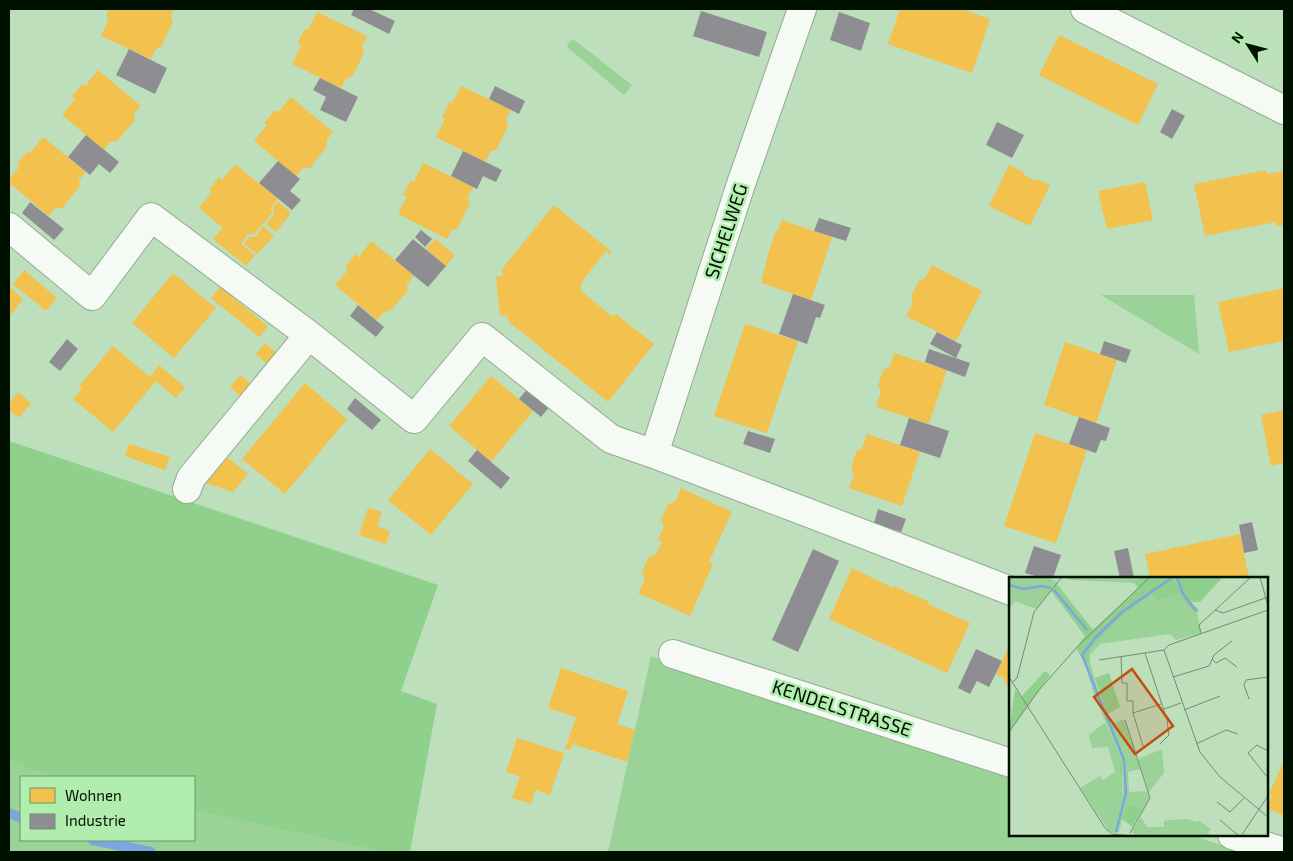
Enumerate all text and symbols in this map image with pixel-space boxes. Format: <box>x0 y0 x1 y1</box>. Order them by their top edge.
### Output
north arrow <box>1223 20 1273 70</box>
text: N <box>1227 28 1247 46</box>
street label: SICHELWEG <box>699 180 752 282</box>
inset map <box>1009 577 1268 836</box>
street label: KENDELSTRASSE <box>769 674 915 741</box>
legend <box>20 776 195 841</box>
text: Wohnen <box>65 786 122 804</box>
text: Industrie <box>65 811 126 829</box>

